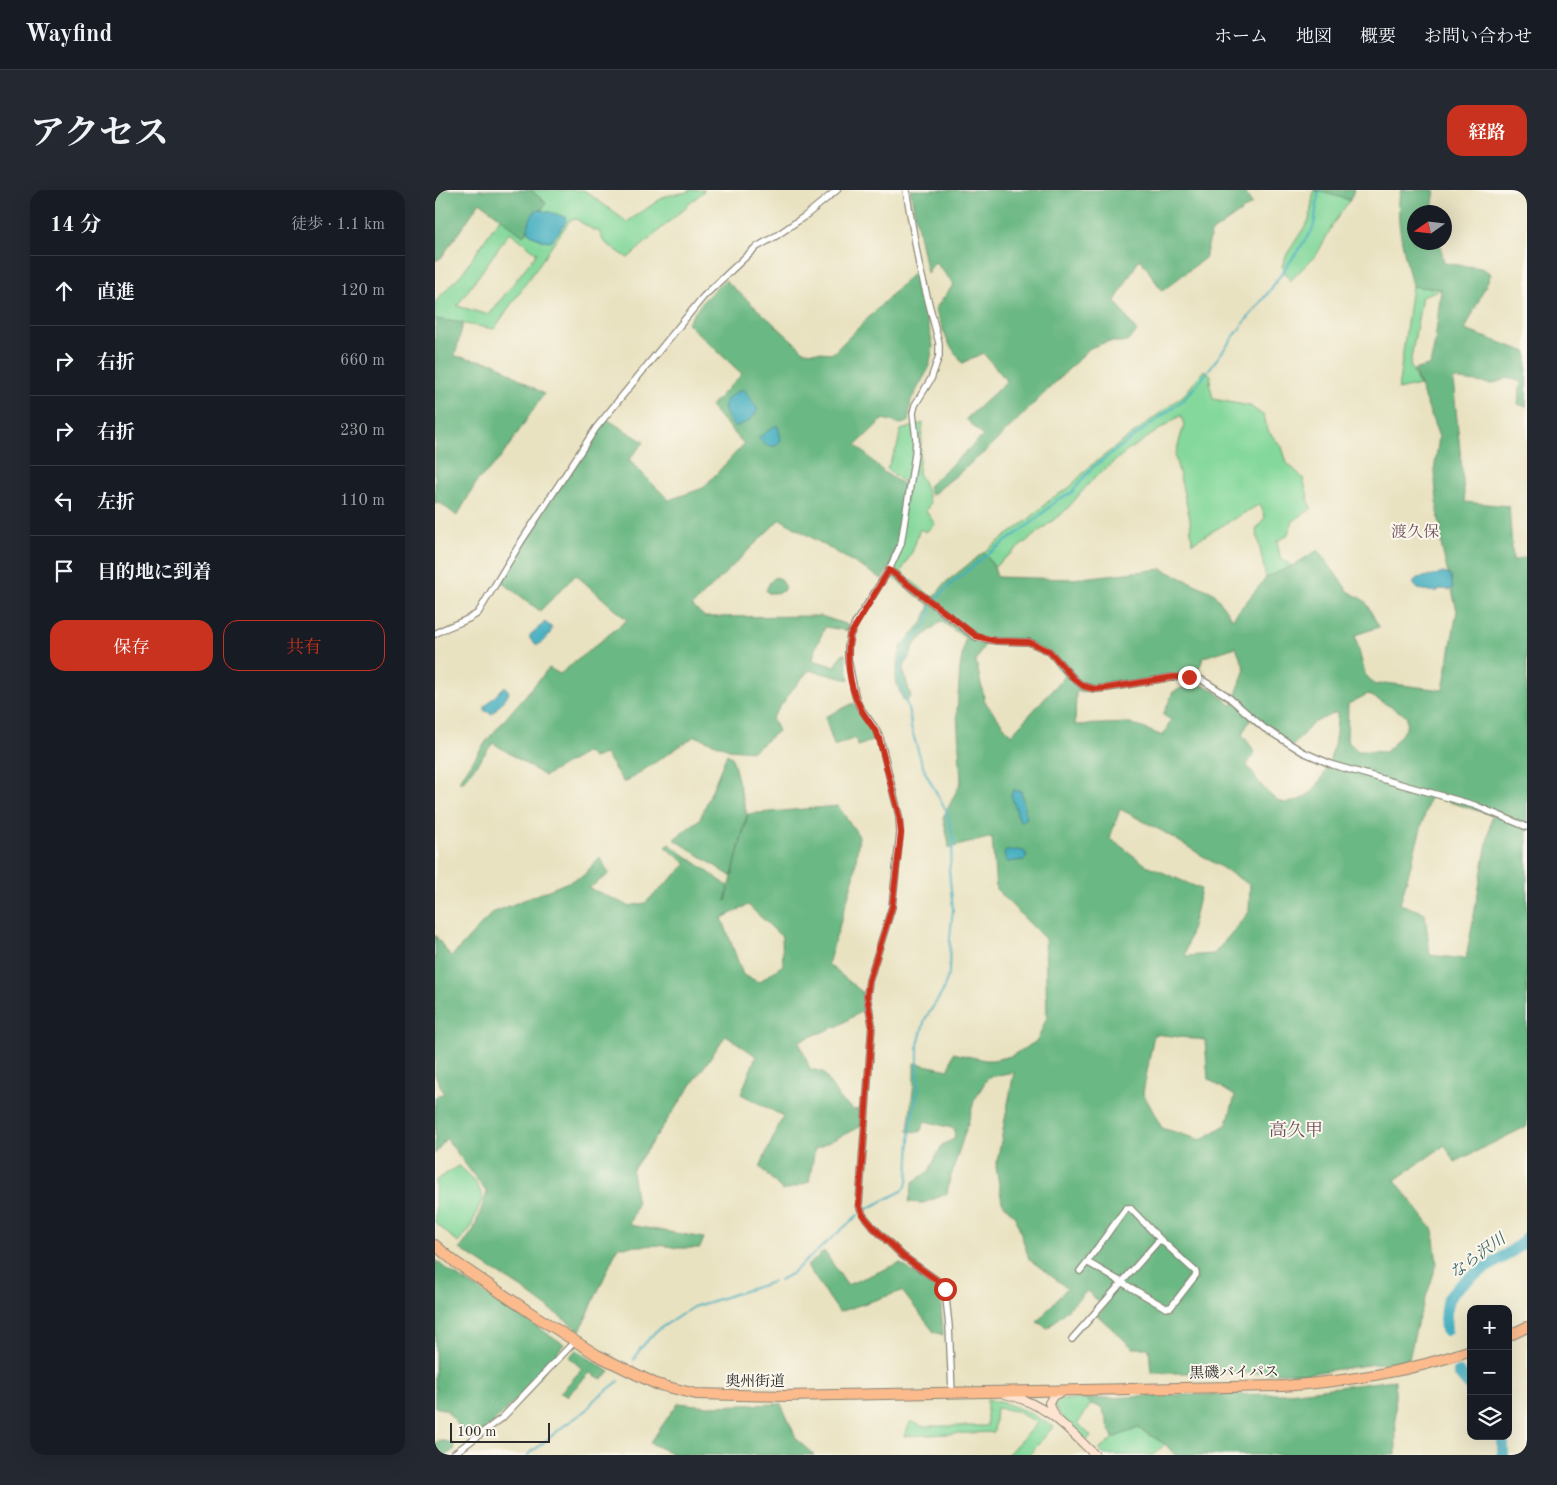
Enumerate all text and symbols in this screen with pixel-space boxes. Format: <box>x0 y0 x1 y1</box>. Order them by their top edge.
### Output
text: Wayfind <box>25 23 112 47</box>
text: ホーム <box>1214 28 1268 46</box>
text: 地図 <box>1296 28 1332 46</box>
text: 概要 <box>1360 28 1396 46</box>
text: お問い合わせ <box>1424 28 1532 46</box>
button: 経路 <box>1447 105 1527 156</box>
text: アクセス <box>30 117 169 152</box>
north arrow <box>1407 205 1452 250</box>
text: 14 分 <box>50 215 101 236</box>
text: 徒歩 · 1.1 km <box>291 217 385 233</box>
icon: ahead <box>50 277 78 305</box>
text: 120 m <box>340 283 385 299</box>
text: 直進 <box>97 284 135 303</box>
icon: right <box>50 347 78 375</box>
text: 660 m <box>340 353 385 369</box>
text: 右折 <box>97 354 135 373</box>
icon: right <box>50 417 78 445</box>
text: 230 m <box>340 423 385 439</box>
text: 右折 <box>97 424 135 443</box>
icon: left <box>50 487 78 515</box>
text: 110 m <box>340 493 385 509</box>
text: 左折 <box>97 494 135 513</box>
district label: 渡久保 <box>1391 523 1439 541</box>
icon: arrive <box>50 557 78 585</box>
text: 目的地に到着 <box>97 564 211 583</box>
button: 保存 <box>50 620 213 671</box>
button: 共有 <box>223 620 385 671</box>
route end <box>1178 666 1201 689</box>
district label: 高久甲 <box>1269 1120 1323 1140</box>
water label: なら沢川 <box>1446 1229 1510 1282</box>
route start <box>934 1278 957 1301</box>
map controls <box>1467 1305 1512 1440</box>
button: + <box>1467 1305 1512 1350</box>
button: − <box>1467 1350 1512 1395</box>
street label: 黒磯バイパス <box>1189 1363 1279 1382</box>
street label: 奥州街道 <box>725 1373 785 1390</box>
button: layers <box>1467 1395 1512 1440</box>
scale bar <box>450 1420 550 1443</box>
text: 100 m <box>457 1425 496 1439</box>

